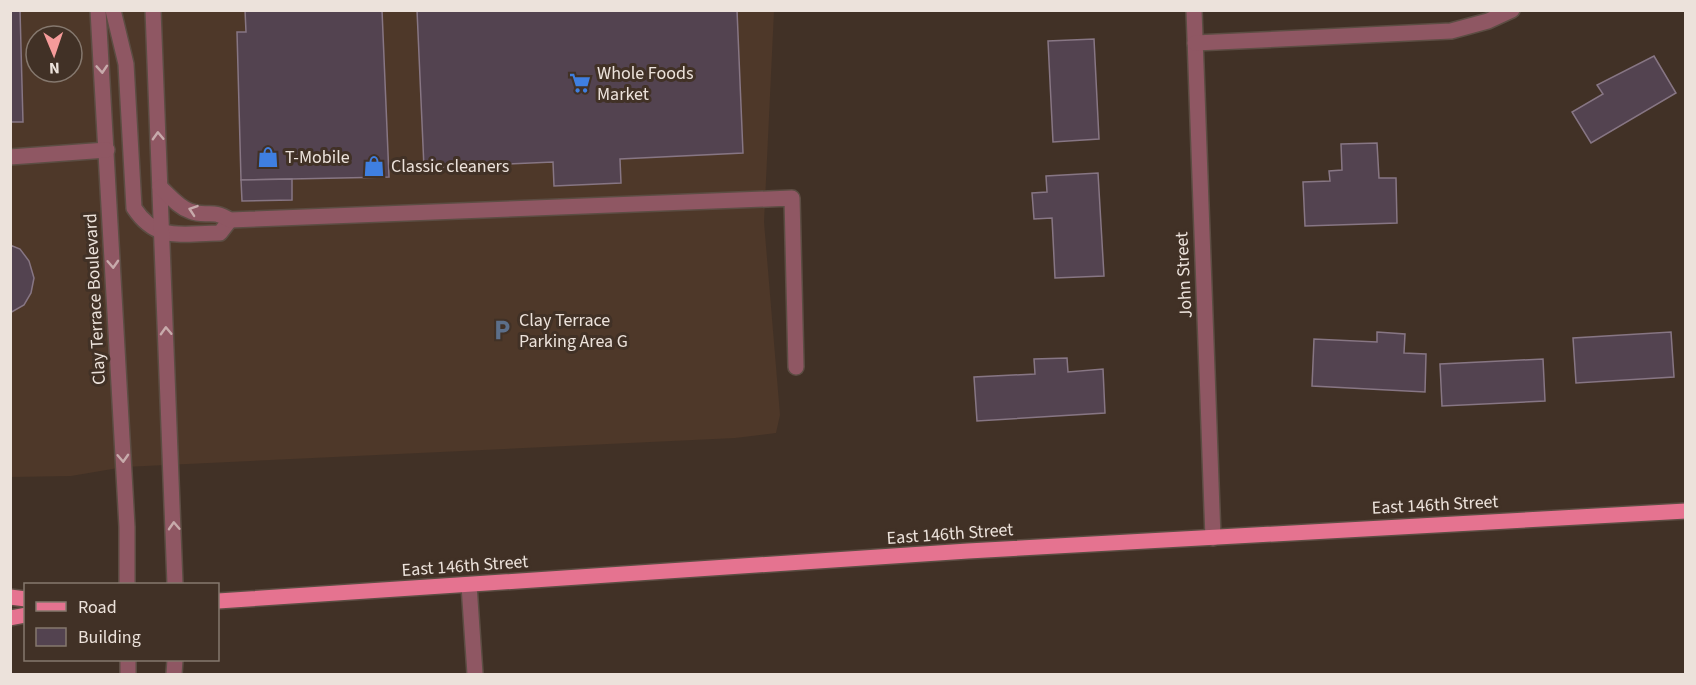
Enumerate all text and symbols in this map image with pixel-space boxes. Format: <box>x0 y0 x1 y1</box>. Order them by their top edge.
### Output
north arrow <box>24 24 84 84</box>
text: N <box>49 57 60 79</box>
place label: Whole Foods Market <box>597 61 694 107</box>
one-way arrow <box>95 64 108 73</box>
supermarket icon: Whole Foods Market <box>568 71 592 95</box>
one-way arrow <box>152 132 165 141</box>
shop icon: T-Mobile <box>256 145 280 169</box>
place label: T-Mobile <box>285 145 350 170</box>
shop icon: Classic cleaners <box>362 154 386 178</box>
place label: Classic cleaners <box>391 154 509 179</box>
one-way arrow <box>188 205 198 218</box>
street label: Clay Terrace Boulevard <box>78 213 112 385</box>
street label: John Street <box>1169 231 1199 319</box>
one-way arrow <box>106 259 119 268</box>
place label: Clay Terrace Parking Area G <box>519 308 628 354</box>
parking icon: Clay Terrace Parking Area G <box>490 318 514 342</box>
one-way arrow <box>160 327 173 336</box>
one-way arrow <box>117 454 130 463</box>
street label: East 146th Street <box>1371 489 1499 521</box>
street label: East 146th Street <box>886 517 1014 551</box>
one-way arrow <box>168 522 181 531</box>
street label: East 146th Street <box>401 549 529 583</box>
legend <box>24 583 219 661</box>
text: Road <box>78 595 117 620</box>
text: Building <box>78 625 141 650</box>

